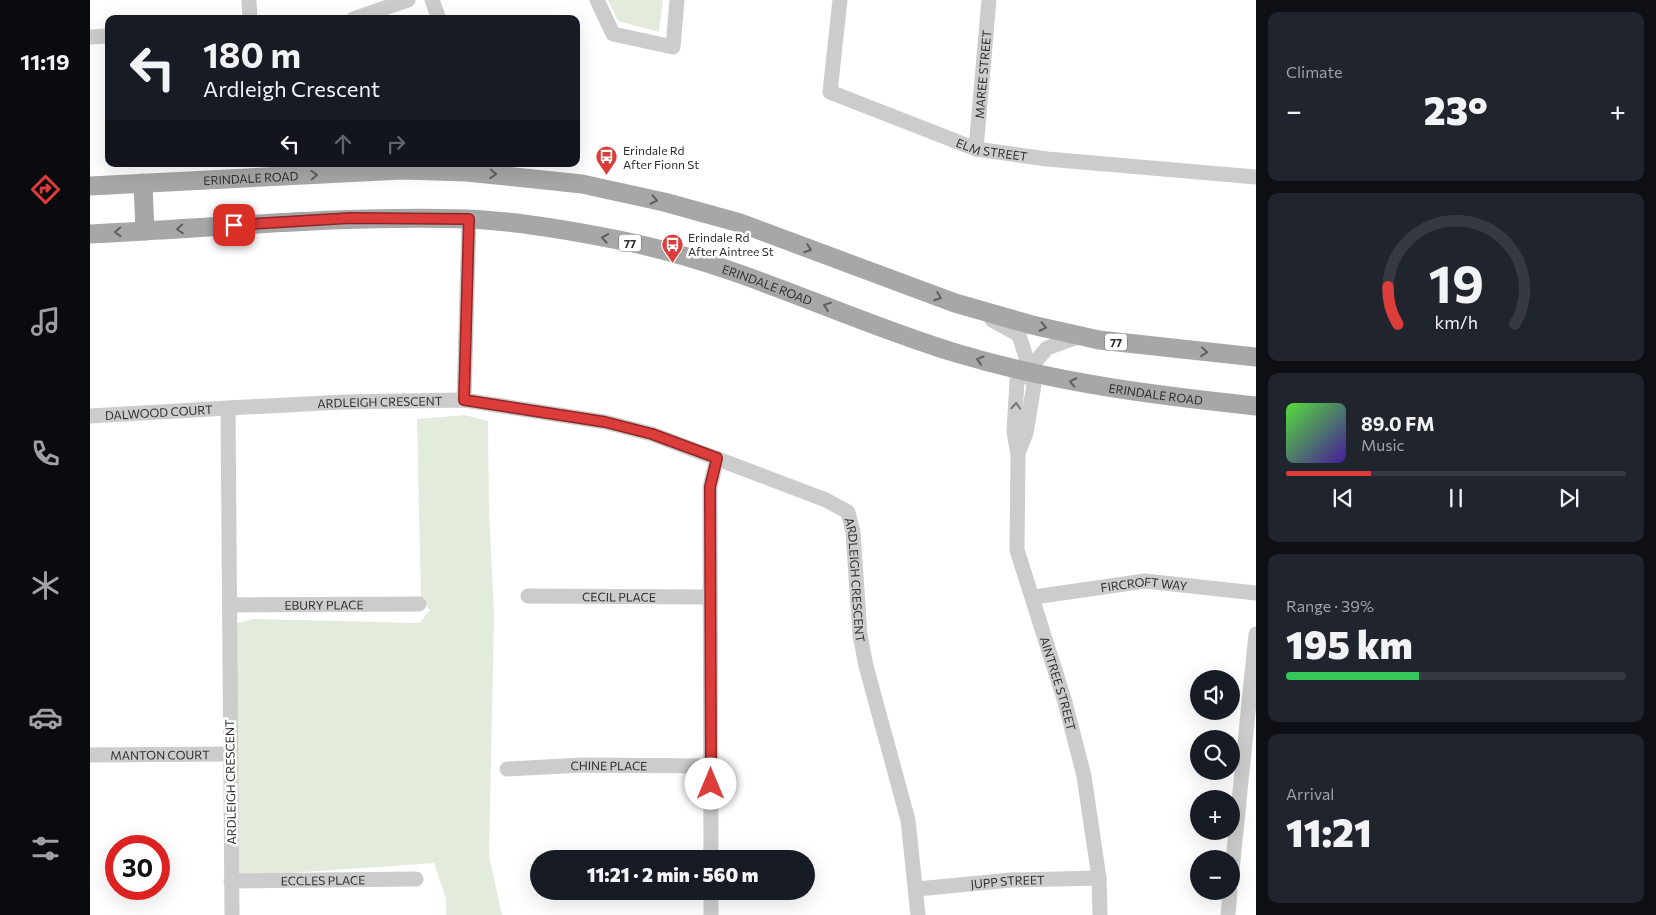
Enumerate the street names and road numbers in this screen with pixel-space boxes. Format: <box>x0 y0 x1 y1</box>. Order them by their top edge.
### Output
street label: MAREE STREET <box>972 29 993 119</box>
street label: ELM STREET <box>954 135 1029 163</box>
street label: ERINDALE ROAD <box>203 168 299 187</box>
road number: 77 <box>619 234 641 252</box>
street label: ERINDALE ROAD <box>720 261 815 307</box>
road number: 77 <box>1105 334 1127 351</box>
street label: ERINDALE ROAD <box>1108 380 1204 407</box>
street label: ARDLEIGH CRESCENT <box>317 393 443 410</box>
street label: DALWOOD COURT <box>105 402 213 422</box>
street label: ARDLEIGH CRESCENT <box>843 516 868 644</box>
street label: FIRCROFT WAY <box>1100 574 1188 594</box>
street label: CECIL PLACE <box>582 589 656 604</box>
street label: EBURY PLACE <box>284 597 364 612</box>
street label: AINTREE STREET <box>1038 635 1079 732</box>
street label: ARDLEIGH CRESCENT <box>222 719 238 845</box>
street label: MANTON COURT <box>110 747 210 762</box>
street label: CHINE PLACE <box>570 758 647 773</box>
street label: JUPP STREET <box>970 872 1045 892</box>
street label: ECCLES PLACE <box>281 873 365 887</box>

